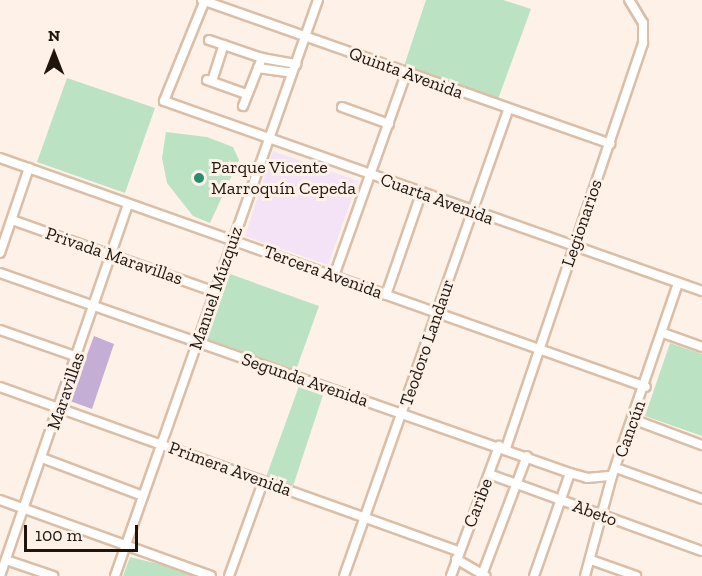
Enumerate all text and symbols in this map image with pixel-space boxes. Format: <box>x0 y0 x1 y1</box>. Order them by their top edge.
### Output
north arrow <box>24 24 84 84</box>
text: N <box>48 26 60 45</box>
street label: Quinta Avenida <box>346 42 466 104</box>
place label: Parque Vicente Marroquín Cepeda <box>211 157 356 200</box>
street label: Cuarta Avenida <box>377 168 497 230</box>
marker: Parque Vicente Marroquín Cepeda <box>192 171 206 185</box>
street label: Legionarios <box>557 176 607 270</box>
street label: Privada Maravillas <box>42 222 186 290</box>
street label: Manuel Múzquiz <box>185 223 247 353</box>
street label: Tercera Avenida <box>260 240 386 304</box>
street label: Teodoro Landaur <box>395 277 459 409</box>
street label: Segunda Avenida <box>239 348 371 412</box>
street label: Maravillas <box>43 349 89 433</box>
street label: Cancún <box>610 397 650 461</box>
street label: Primera Avenida <box>166 437 294 501</box>
street label: Caribe <box>459 475 497 531</box>
street label: Abeto <box>570 495 620 531</box>
scale bar <box>27 513 141 551</box>
text: 100 m <box>35 524 82 546</box>

